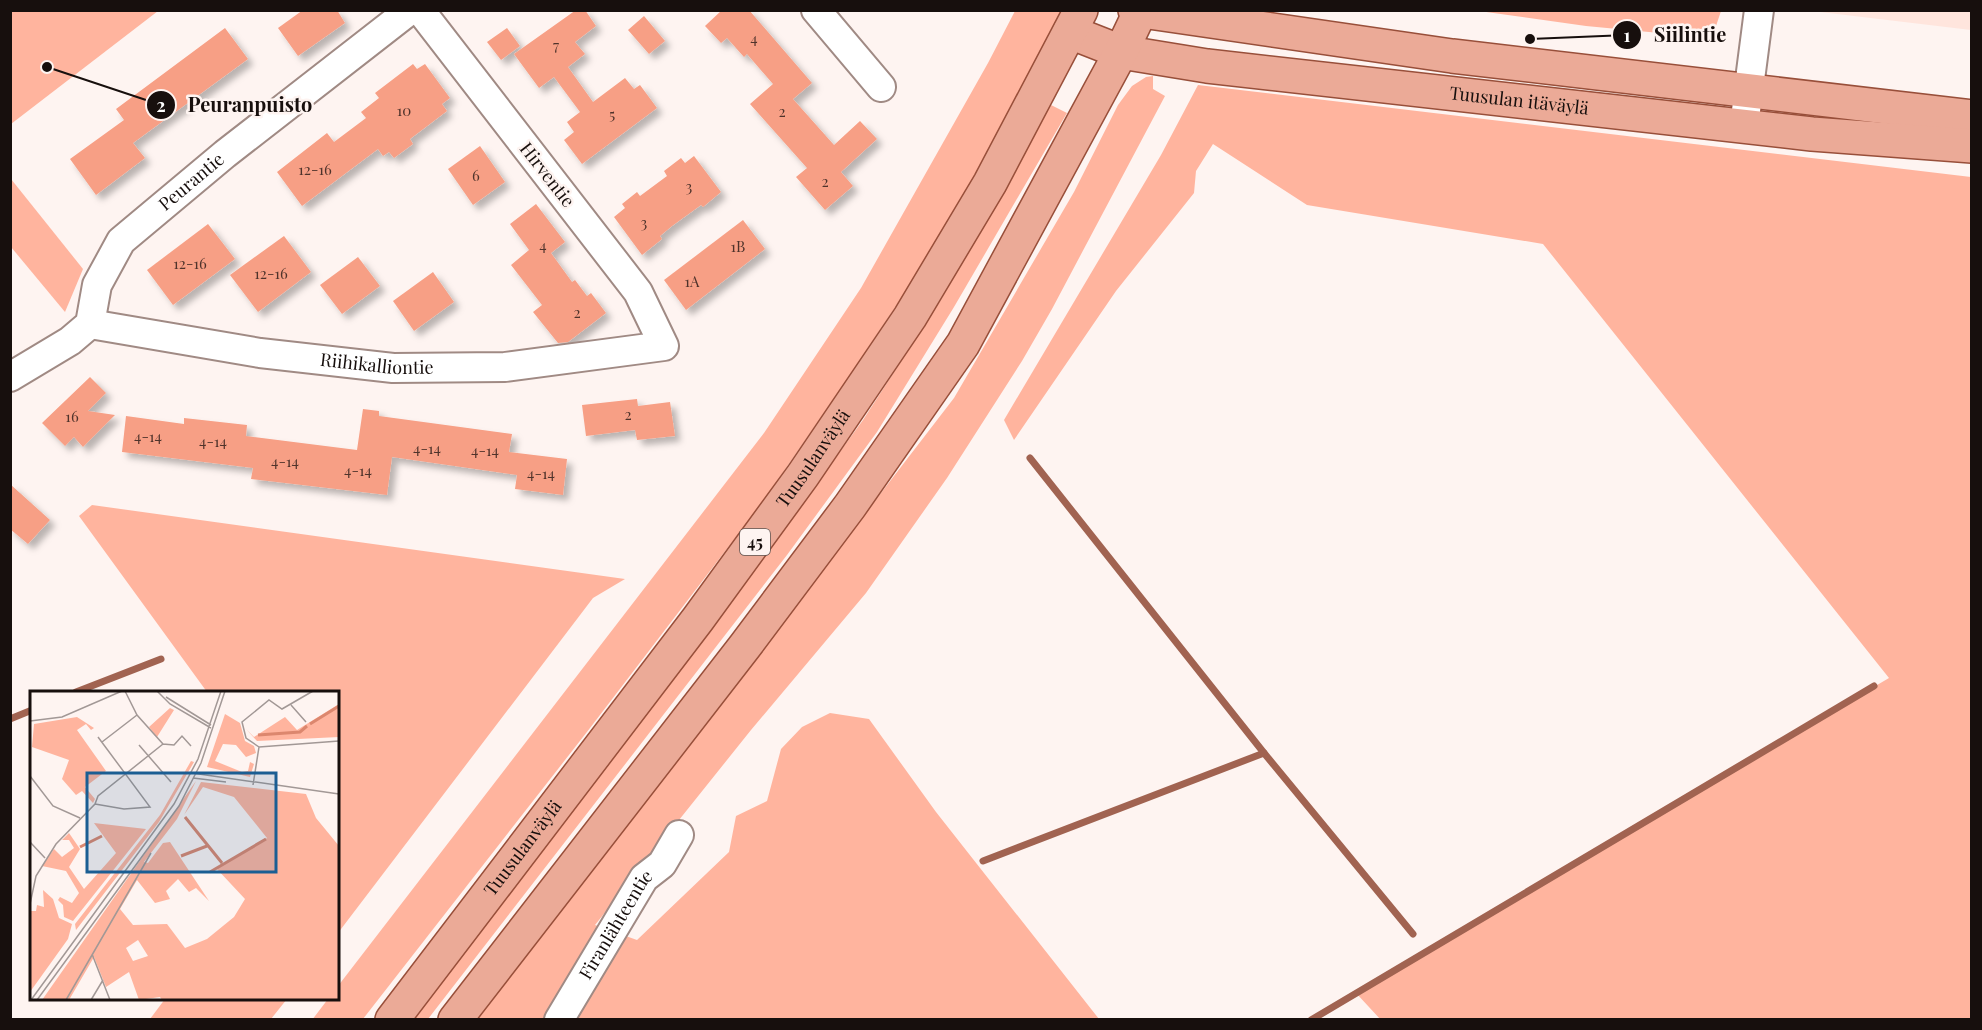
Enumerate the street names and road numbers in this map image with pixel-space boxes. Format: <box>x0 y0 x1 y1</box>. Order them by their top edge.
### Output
street label: Tuusulan itäväylä <box>1449 80 1590 120</box>
street label: Hirventie <box>515 137 581 212</box>
street label: Peurantie <box>153 147 229 216</box>
street label: Riihikalliontie <box>319 347 434 379</box>
street label: Tuusulanväylä <box>770 404 855 512</box>
road number: 45 <box>740 529 770 555</box>
street label: Tuusulanväylä <box>478 795 566 900</box>
street label: Firanlähteentie <box>573 863 657 984</box>

